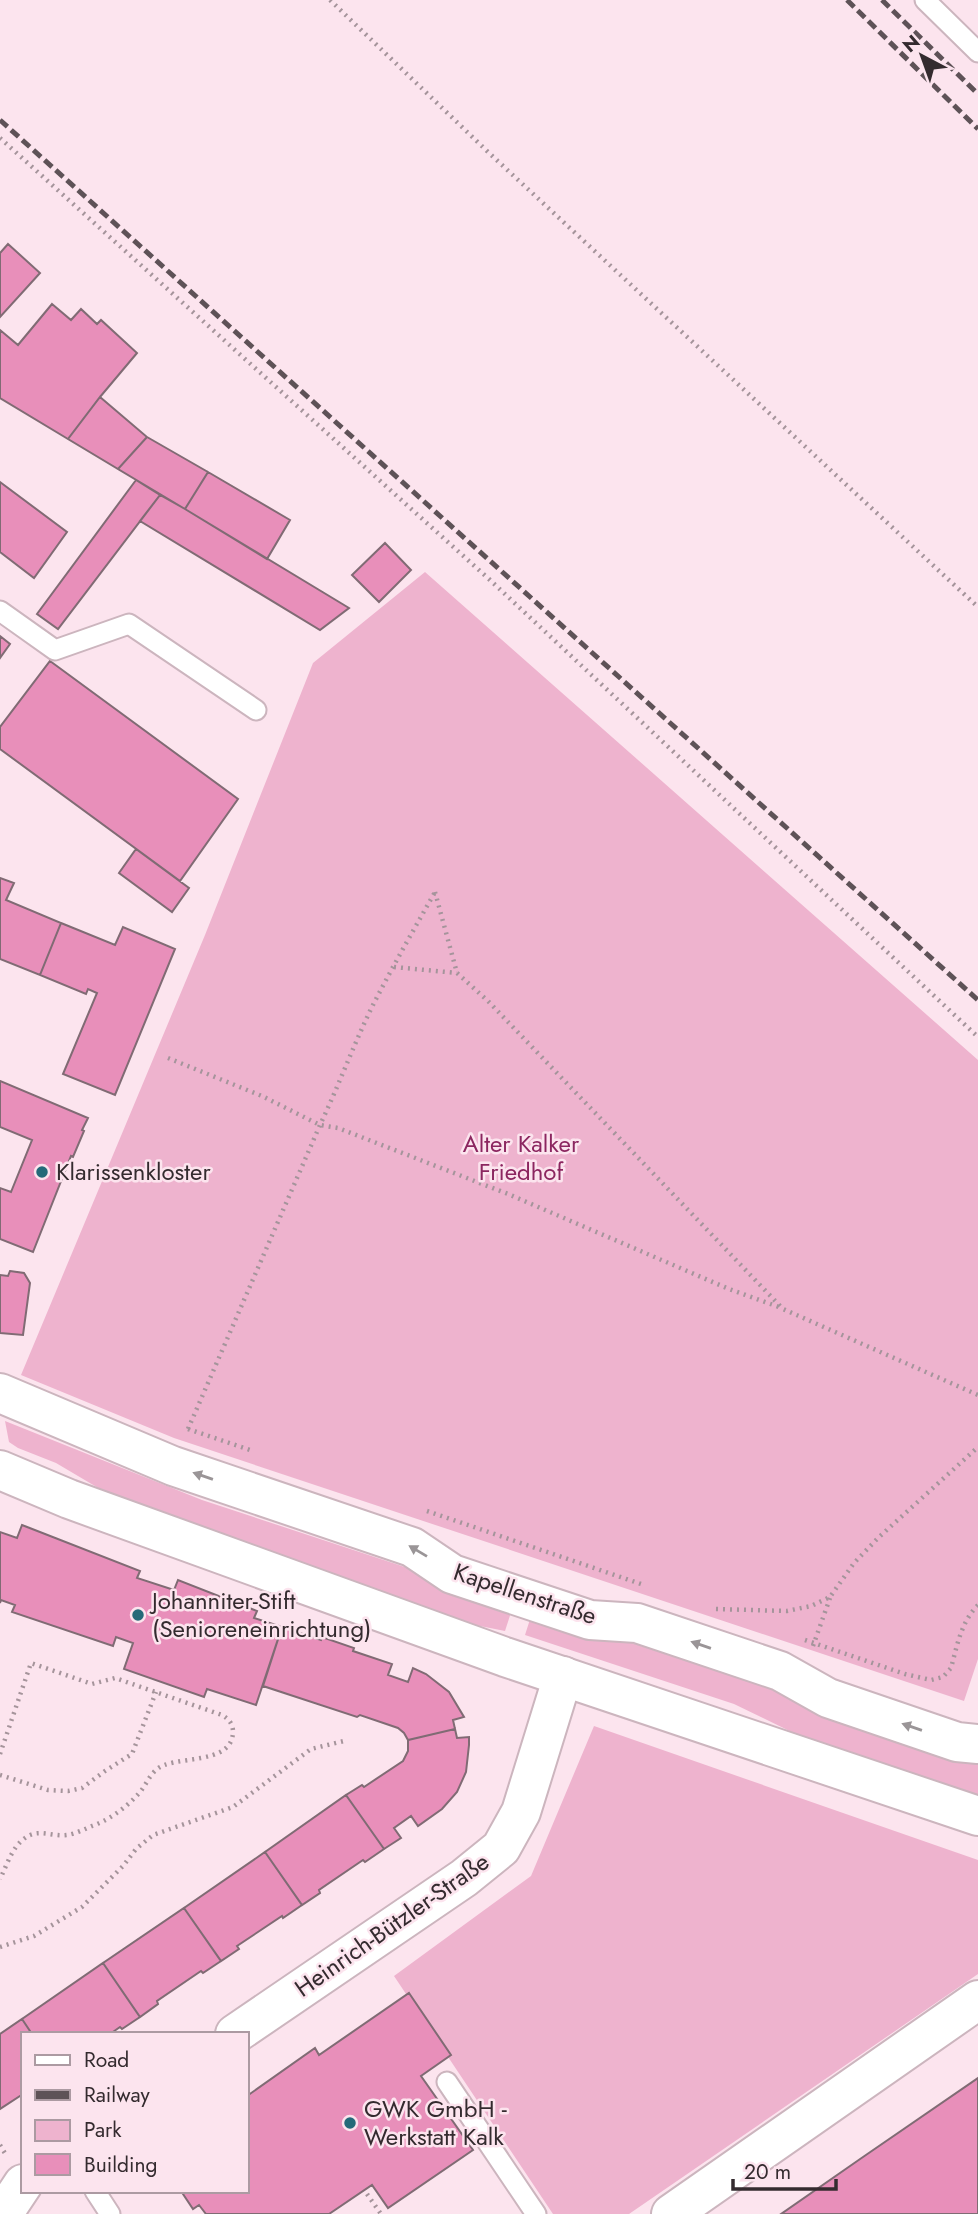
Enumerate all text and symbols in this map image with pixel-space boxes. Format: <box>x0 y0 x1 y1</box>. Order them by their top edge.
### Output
north arrow <box>887 21 957 91</box>
text: N <box>897 28 926 59</box>
park label: Alter Kalker Friedhof <box>463 1126 580 1189</box>
place label: Klarissenkloster <box>56 1154 211 1189</box>
marker: Klarissenkloster <box>34 1164 50 1180</box>
one-way arrow <box>193 1470 214 1481</box>
one-way arrow <box>408 1545 427 1558</box>
street label: Kapellenstraße <box>449 1554 601 1633</box>
place label: Johanniter-Stift (Senioreneinrichtung) <box>149 1583 372 1646</box>
marker: Johanniter-Stift (Senioreneinrichtung) <box>130 1607 146 1623</box>
one-way arrow <box>690 1639 711 1650</box>
one-way arrow <box>902 1721 923 1732</box>
street label: Heinrich-Bützler-Straße <box>287 1844 496 2005</box>
legend <box>21 2032 248 2193</box>
text: Road <box>84 2045 129 2075</box>
text: Railway <box>84 2080 150 2110</box>
place label: GWK GmbH - Werkstatt Kalk <box>364 2091 507 2154</box>
text: Park <box>84 2115 122 2145</box>
marker: GWK GmbH - Werkstatt Kalk <box>342 2115 358 2131</box>
scale bar <box>733 2148 836 2192</box>
text: Building <box>84 2150 157 2180</box>
text: 20 m <box>744 2157 791 2187</box>

